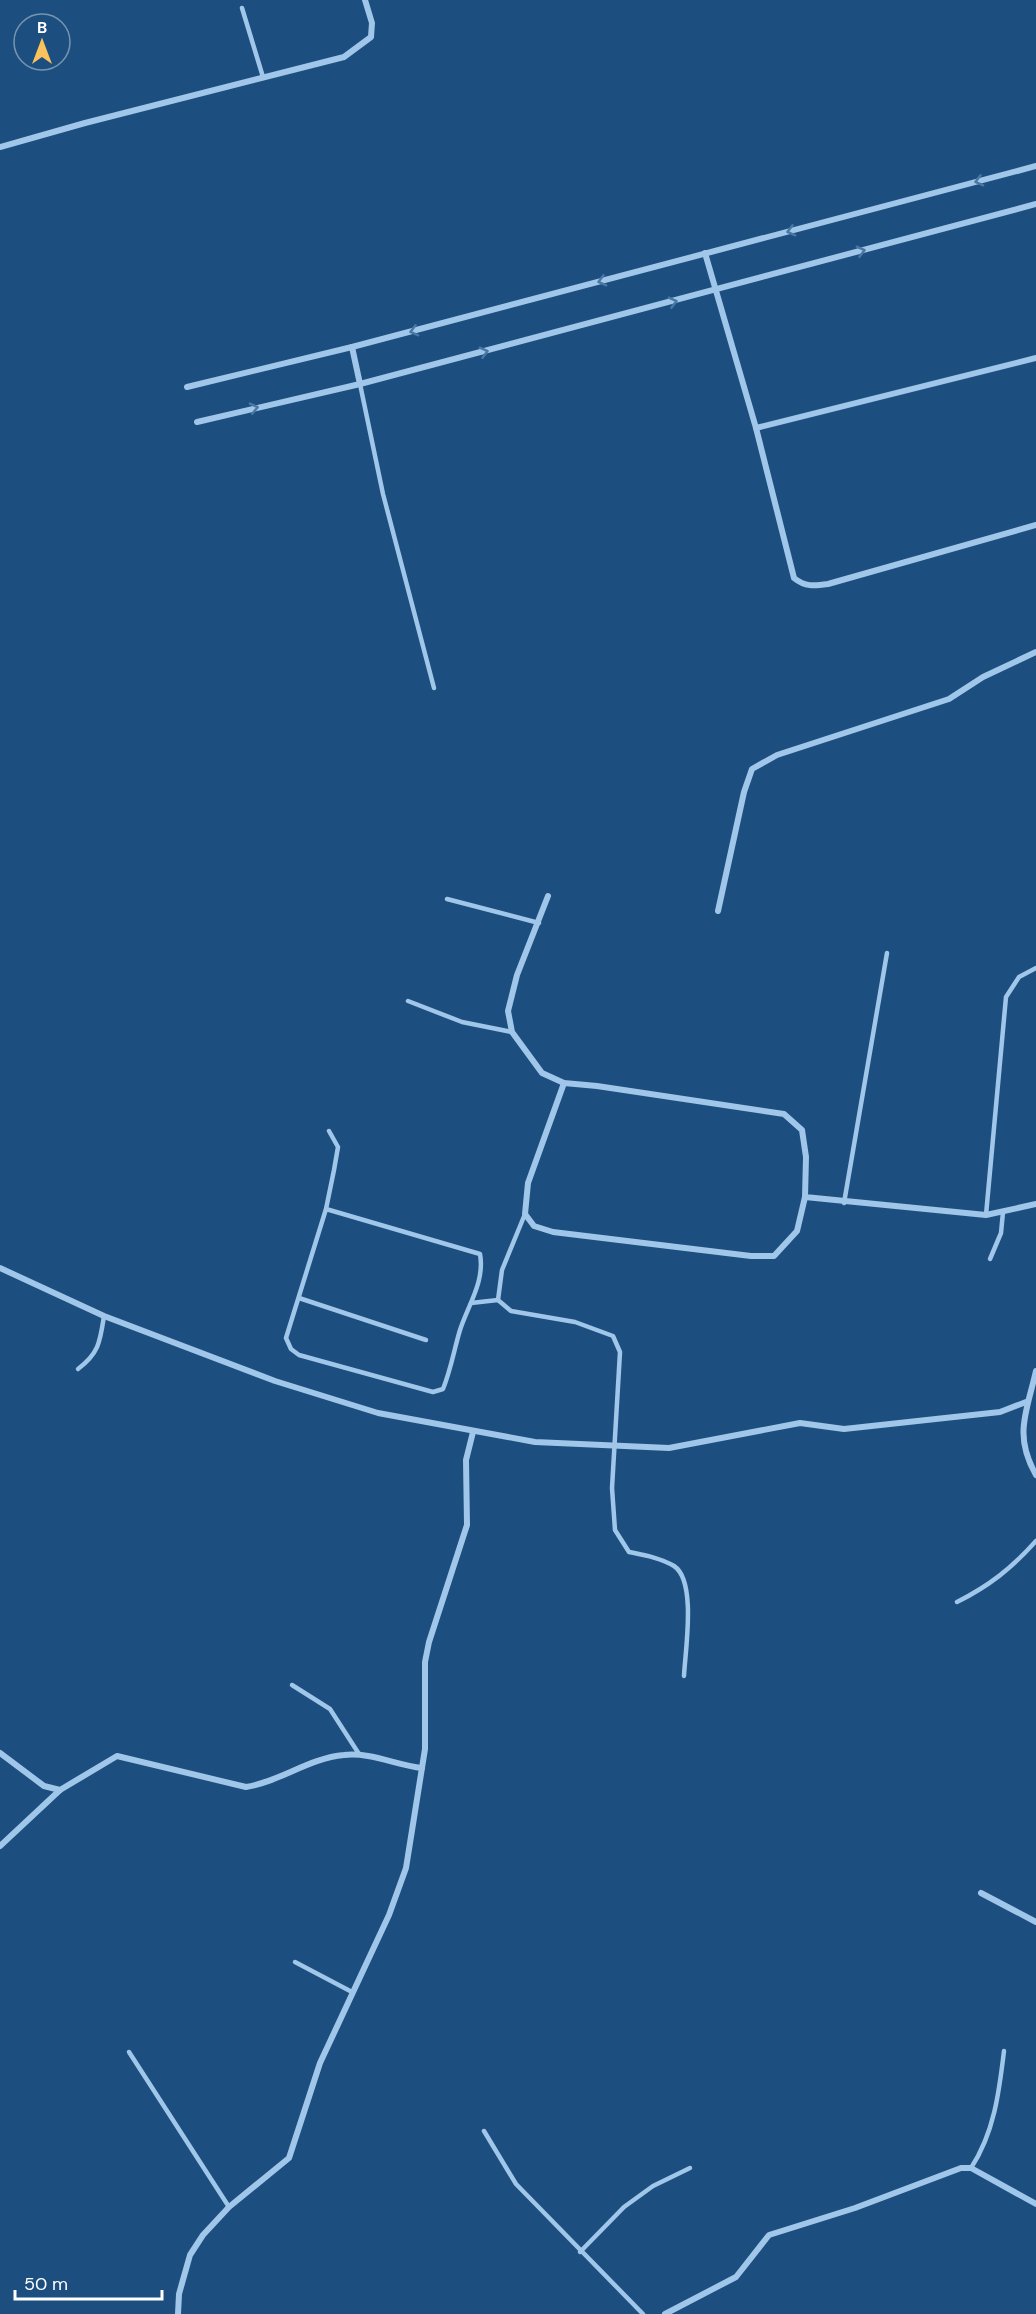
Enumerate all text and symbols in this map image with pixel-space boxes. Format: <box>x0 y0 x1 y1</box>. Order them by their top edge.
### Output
north arrow <box>12 12 72 72</box>
text: B <box>37 17 47 38</box>
one-way arrow <box>975 174 985 186</box>
one-way arrow <box>786 223 796 236</box>
one-way arrow <box>855 246 866 258</box>
one-way arrow <box>597 273 607 286</box>
one-way arrow <box>668 297 678 310</box>
one-way arrow <box>409 324 420 336</box>
one-way arrow <box>479 346 489 359</box>
one-way arrow <box>249 403 259 416</box>
scale bar <box>15 2263 162 2301</box>
text: 50 m <box>24 2272 68 2296</box>

